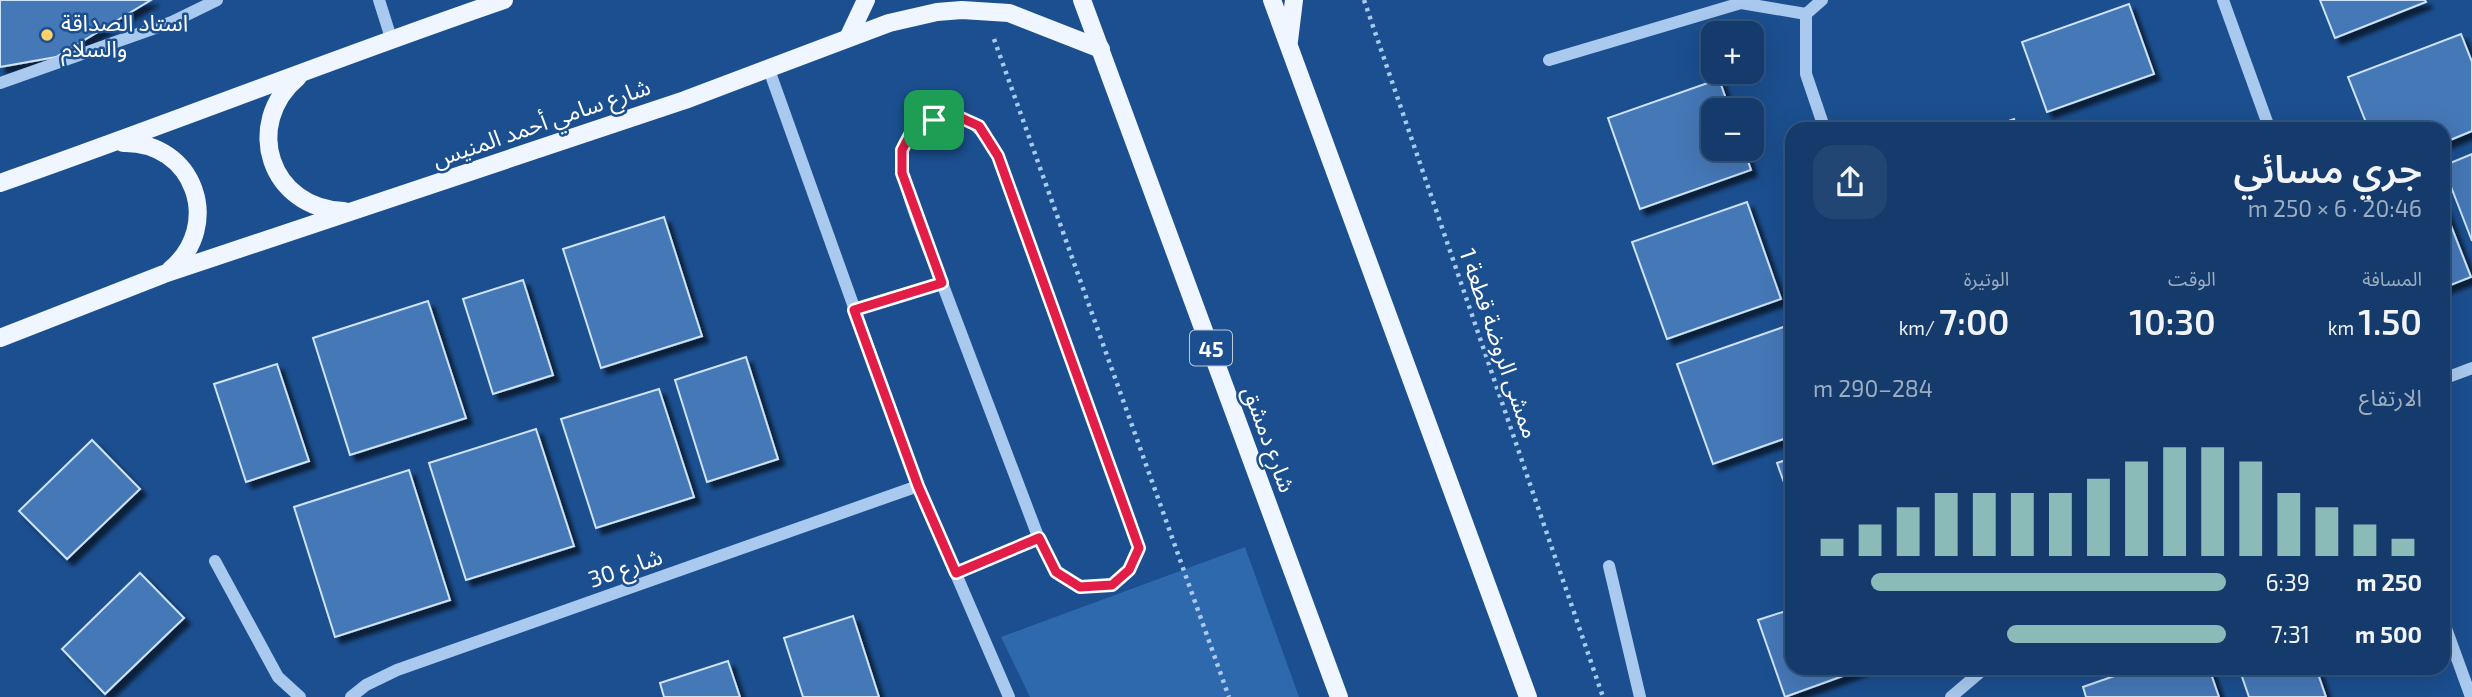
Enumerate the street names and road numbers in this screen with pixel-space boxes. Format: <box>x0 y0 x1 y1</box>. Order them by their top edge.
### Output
street label: شارع سامي أحمد المنيس <box>428 72 655 177</box>
street label: ممشى الروضة قطعة 1 <box>1453 244 1546 442</box>
road number: 45 <box>1190 330 1232 366</box>
street label: شارع دمشق <box>1234 382 1302 497</box>
street label: شارع 30 <box>584 541 667 596</box>

